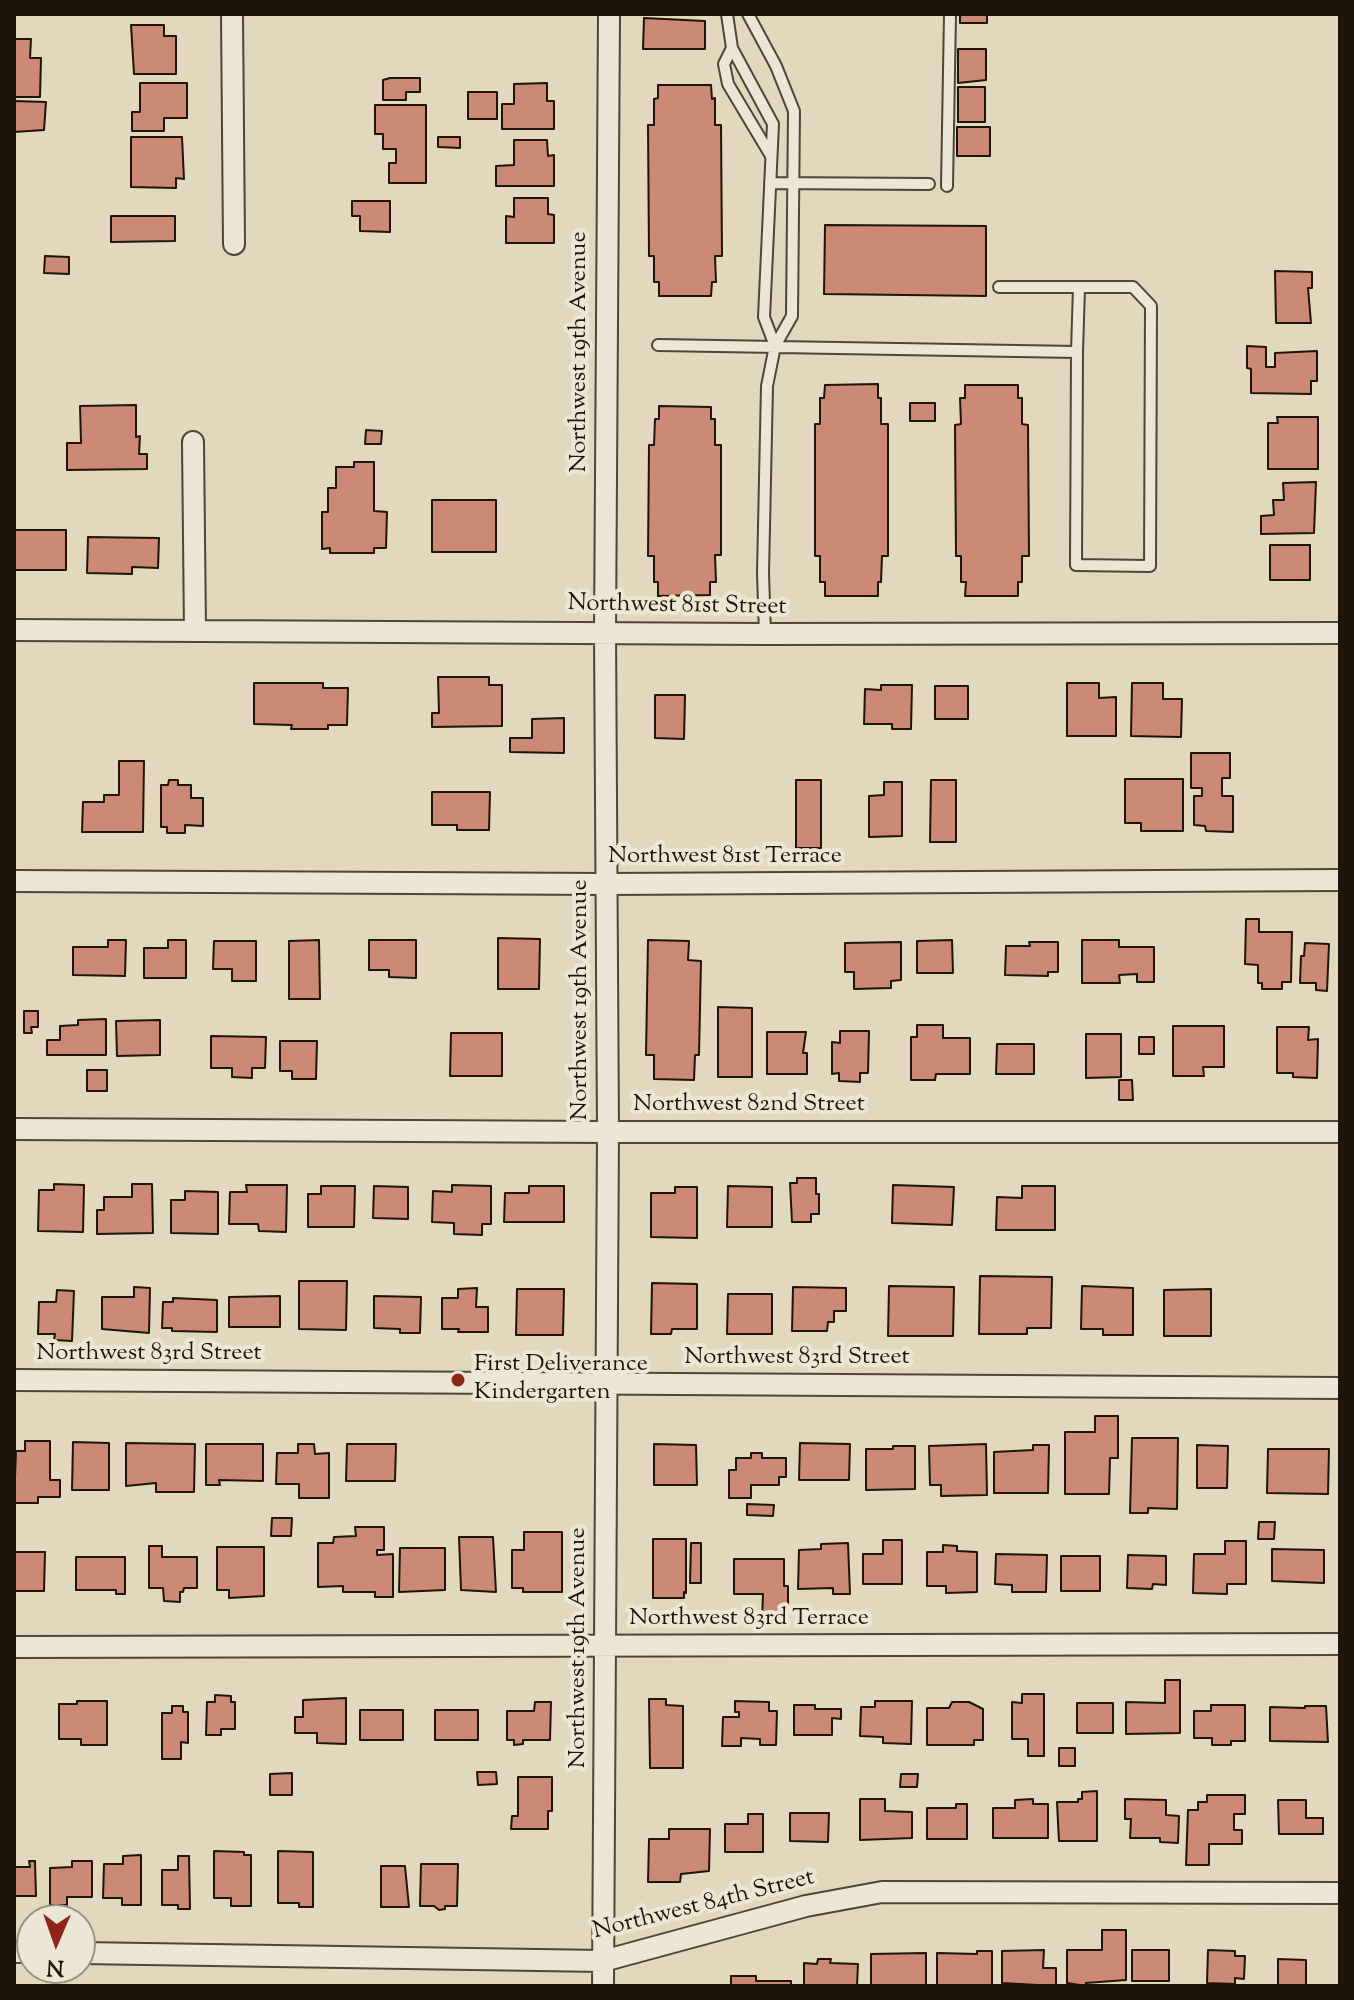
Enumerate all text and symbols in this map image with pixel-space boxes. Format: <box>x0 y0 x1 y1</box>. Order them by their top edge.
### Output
street label: Northwest 19th Avenue <box>567 231 595 473</box>
street label: Northwest 81st Street <box>567 591 787 623</box>
street label: Northwest 81st Terrace <box>608 844 842 872</box>
street label: Northwest 19th Avenue <box>568 879 596 1121</box>
street label: Northwest 82nd Street <box>633 1092 865 1120</box>
street label: Northwest 83rd Street <box>36 1341 262 1369</box>
street label: Northwest 83rd Street <box>684 1345 910 1373</box>
place label: First Deliverance Kindergarten <box>474 1352 648 1408</box>
marker: First Deliverance Kindergarten <box>449 1371 467 1389</box>
street label: Northwest 19th Avenue <box>566 1527 594 1769</box>
street label: Northwest 83rd Terrace <box>629 1606 869 1634</box>
street label: Northwest 84th Street <box>590 1865 818 1947</box>
north arrow <box>16 1904 96 1984</box>
text: N <box>46 1950 65 1982</box>

